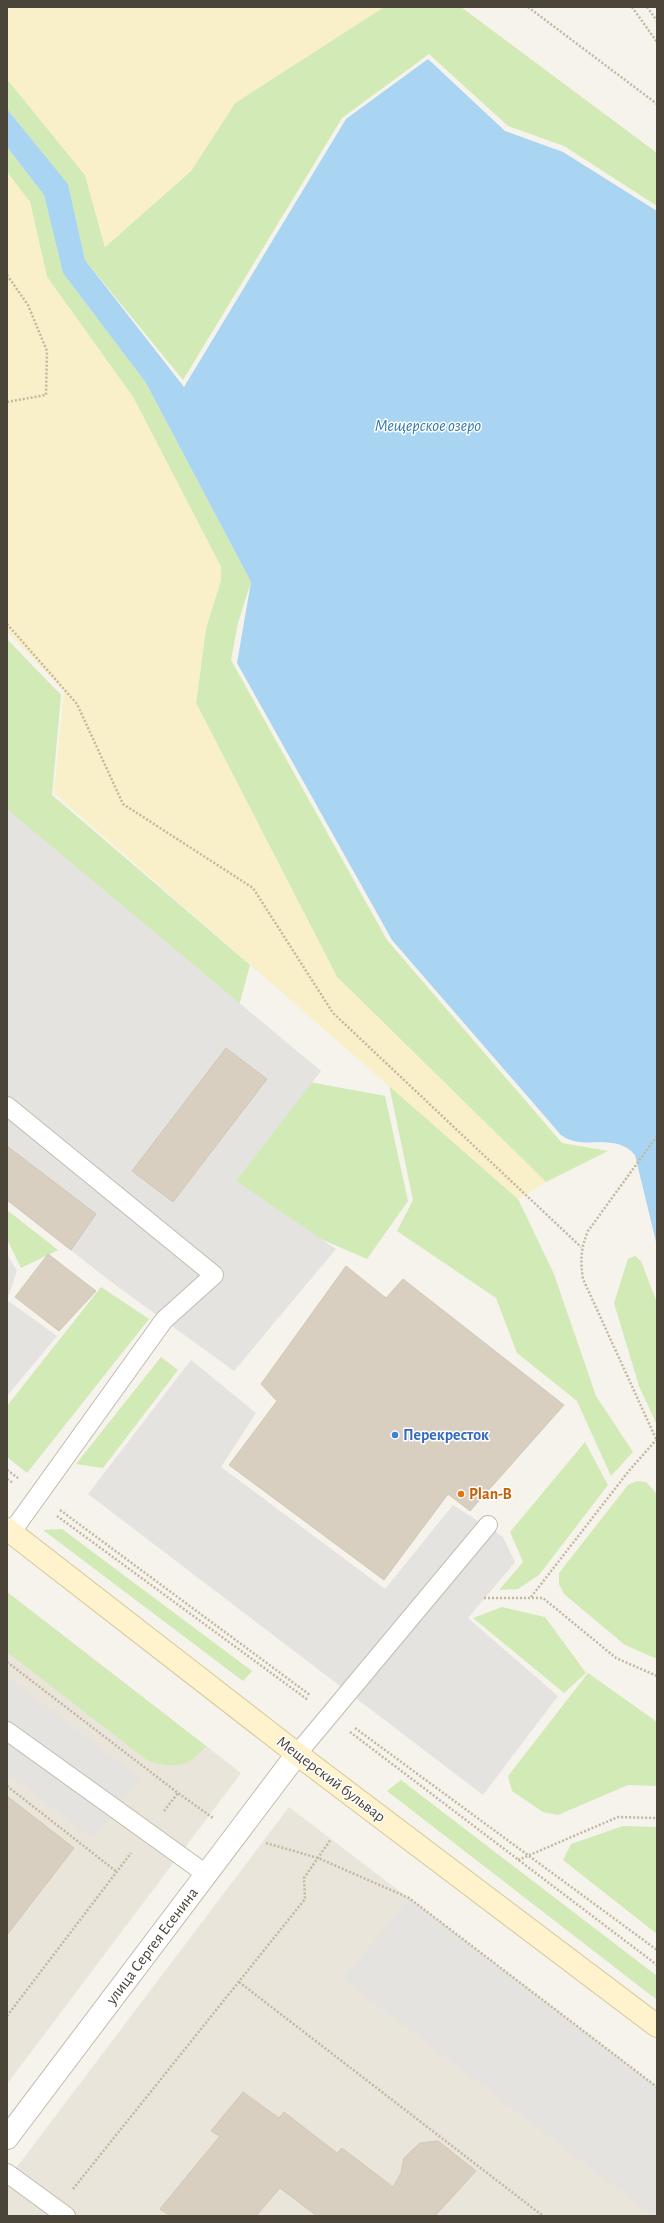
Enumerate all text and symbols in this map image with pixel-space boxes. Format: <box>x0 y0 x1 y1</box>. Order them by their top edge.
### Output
water label: Мещерское озеро <box>375 417 481 435</box>
place label: Перекресток <box>403 1427 489 1443</box>
marker: Перекресток <box>390 1430 400 1440</box>
place label: Plan-B <box>469 1486 512 1502</box>
marker: Plan-B <box>456 1489 466 1499</box>
street label: Мещерский бульвар <box>273 1733 388 1826</box>
street label: улица Сергея Есенина <box>102 1885 202 2009</box>

